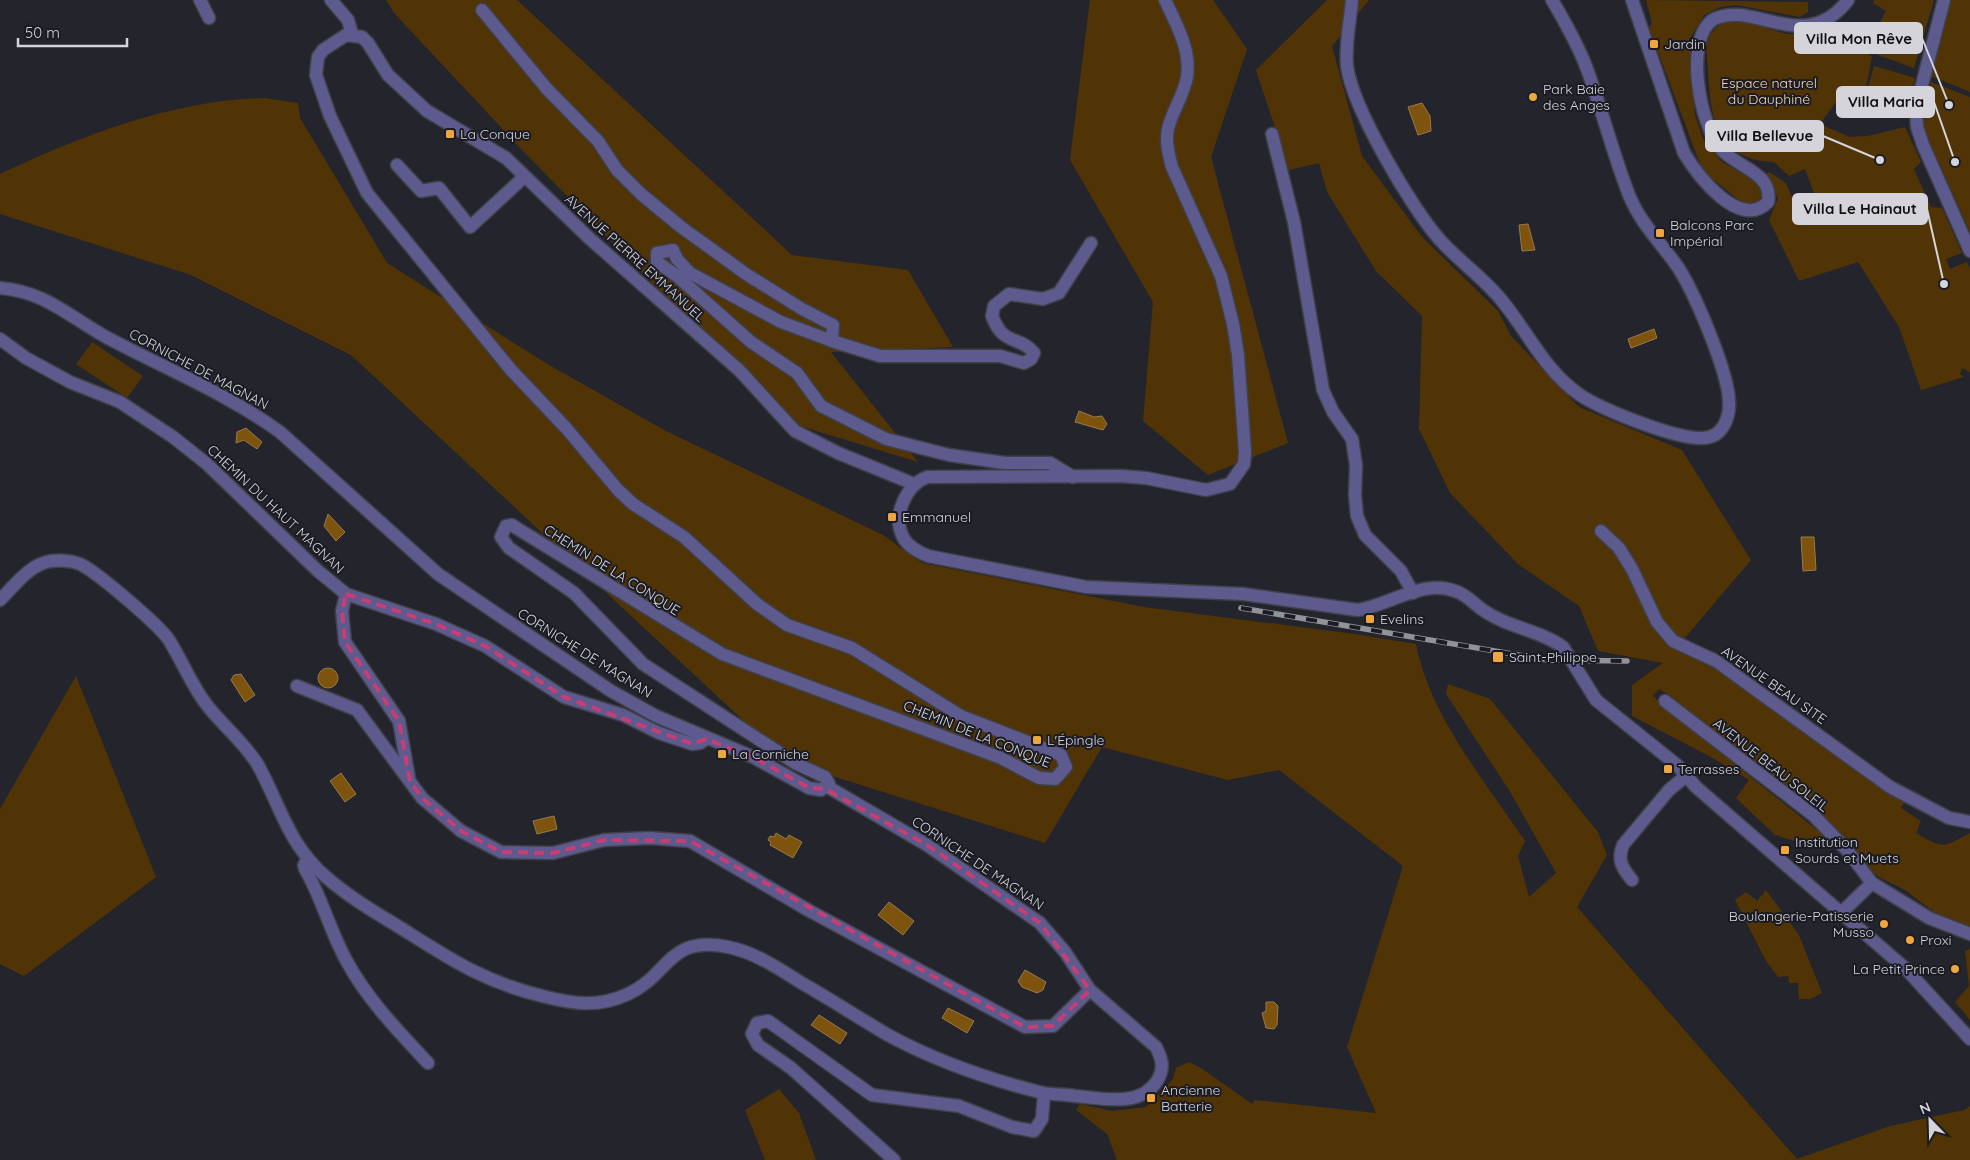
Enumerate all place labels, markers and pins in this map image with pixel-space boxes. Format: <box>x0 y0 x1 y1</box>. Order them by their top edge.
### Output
callout: Villa Mon Rêve <box>1795 23 1922 53</box>
place label: Jardin <box>1664 35 1705 53</box>
marker: Jardin <box>1648 38 1660 50</box>
place label: Park Baie des Anges <box>1543 80 1610 114</box>
callout: Villa Maria <box>1837 87 1934 117</box>
marker: Park Baie des Anges <box>1527 91 1539 103</box>
callout: Villa Bellevue <box>1706 121 1823 151</box>
place label: La Conque <box>460 125 530 143</box>
marker: La Conque <box>444 128 456 140</box>
callout: Villa Le Hainaut <box>1793 194 1927 224</box>
place label: Balcons Parc Impérial <box>1670 216 1754 250</box>
marker: Balcons Parc Impérial <box>1654 227 1666 239</box>
place label: Emmanuel <box>902 508 971 526</box>
marker: Emmanuel <box>886 511 898 523</box>
place label: Evelins <box>1380 610 1424 628</box>
marker: Evelins <box>1364 613 1376 625</box>
place label: Saint-Philippe <box>1509 648 1597 666</box>
marker: Saint-Philippe <box>1491 650 1505 664</box>
place label: L'Épingle <box>1047 731 1104 749</box>
marker: L'Épingle <box>1031 734 1043 746</box>
place label: La Corniche <box>732 745 809 763</box>
marker: La Corniche <box>716 748 728 760</box>
place label: Terrasses <box>1678 760 1739 778</box>
marker: Terrasses <box>1662 763 1674 775</box>
place label: Institution Sourds et Muets <box>1795 833 1899 867</box>
marker: Institution Sourds et Muets <box>1779 844 1791 856</box>
place label: Boulangerie-Patisserie Musso <box>1729 907 1874 941</box>
marker: Boulangerie-Patisserie Musso <box>1878 918 1890 930</box>
place label: Proxi <box>1920 931 1952 949</box>
marker: Proxi <box>1904 934 1916 946</box>
place label: La Petit Prince <box>1853 960 1945 978</box>
marker: La Petit Prince <box>1949 963 1961 975</box>
place label: Ancienne Batterie <box>1161 1081 1220 1115</box>
marker: Ancienne Batterie <box>1145 1092 1157 1104</box>

